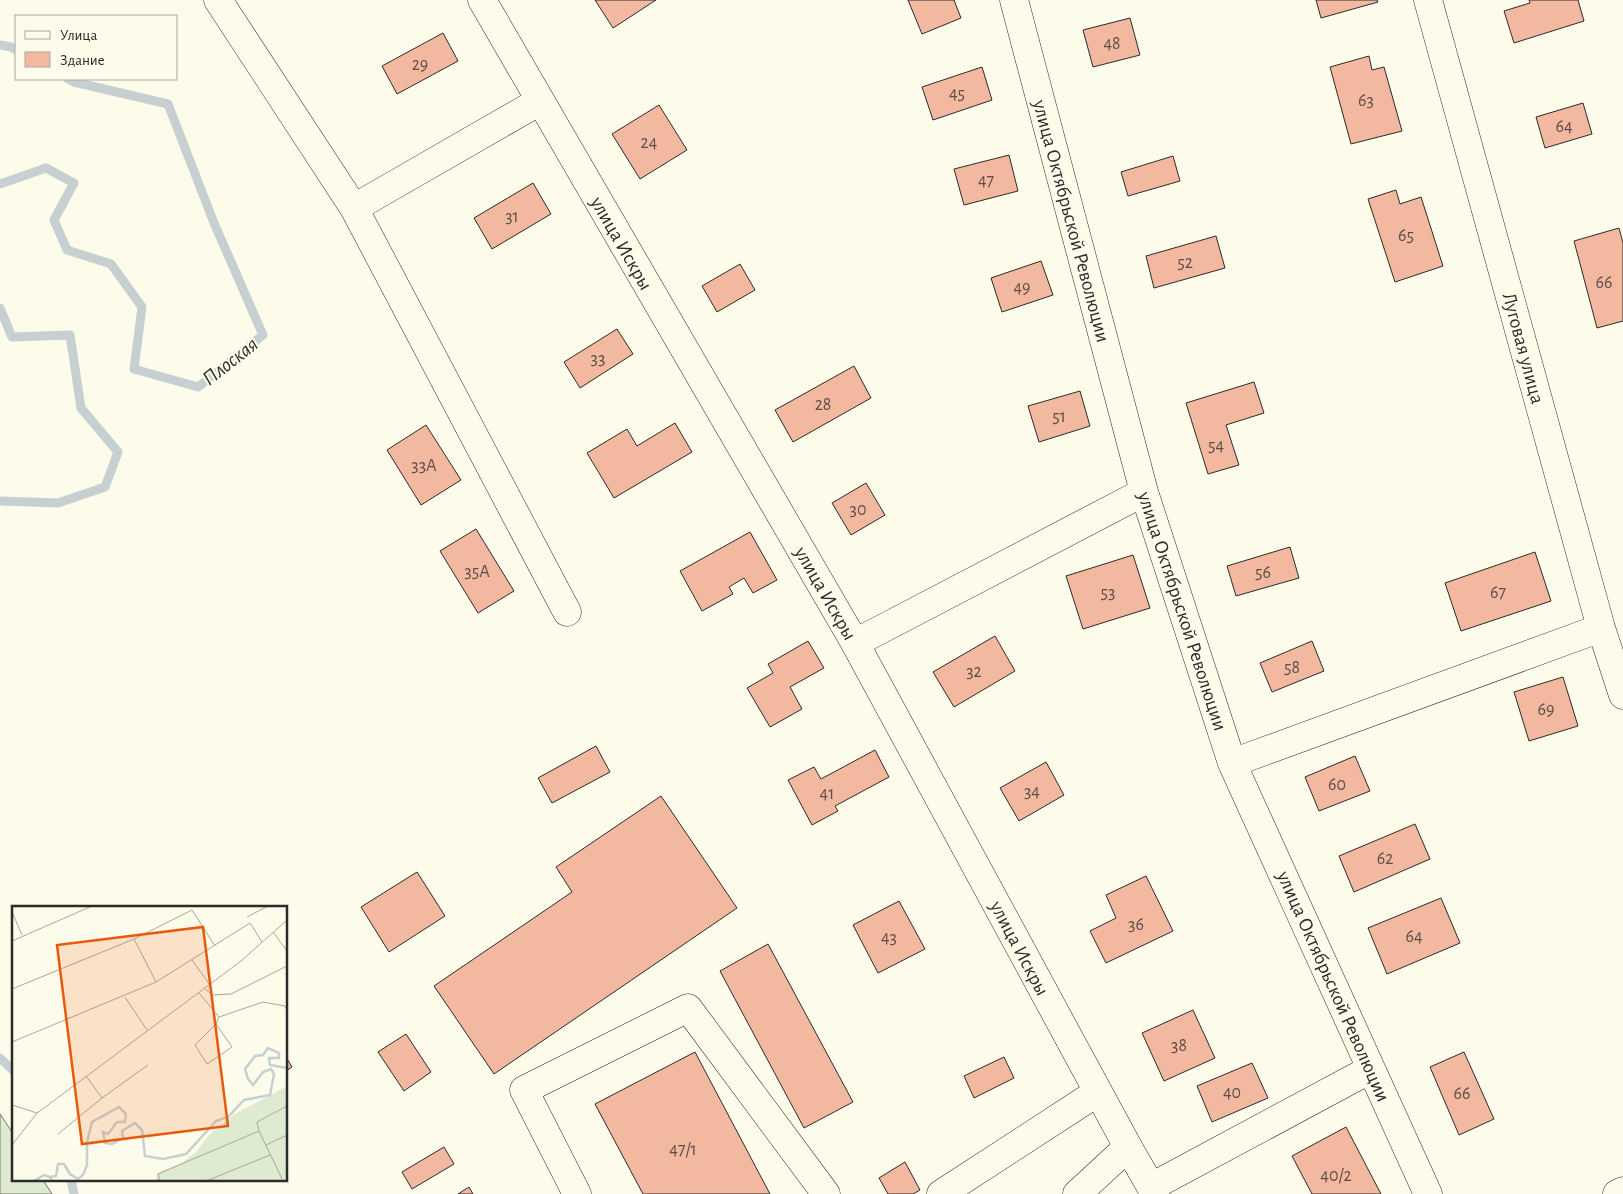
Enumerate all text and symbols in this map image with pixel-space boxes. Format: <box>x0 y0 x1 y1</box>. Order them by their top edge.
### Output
legend <box>15 15 178 80</box>
text: Улица <box>60 28 97 43</box>
house number: 48 <box>1103 35 1121 53</box>
text: Здание <box>60 53 105 68</box>
house number: 29 <box>412 56 428 74</box>
house number: 45 <box>949 85 965 103</box>
house number: 63 <box>1358 92 1374 110</box>
street label: улица Октябрьской Революции <box>1029 97 1113 345</box>
house number: 64 <box>1555 118 1573 136</box>
house number: 24 <box>641 134 658 152</box>
house number: 47 <box>978 172 994 190</box>
street label: улица Искры <box>586 193 656 294</box>
house number: 31 <box>505 208 519 226</box>
house number: 65 <box>1398 227 1414 245</box>
house number: 52 <box>1177 254 1193 272</box>
house number: 66 <box>1596 274 1612 292</box>
house number: 49 <box>1013 279 1031 297</box>
street label: Луговая улица <box>1499 290 1547 406</box>
water label: Плоская <box>199 333 262 389</box>
house number: 33 <box>591 350 605 368</box>
house number: 28 <box>815 396 831 414</box>
house number: 51 <box>1052 408 1066 426</box>
house number: 54 <box>1208 437 1224 455</box>
house number: 33А <box>411 457 437 475</box>
street label: улица Октябрьской Революции <box>1134 488 1230 733</box>
house number: 30 <box>850 501 866 519</box>
street label: улица Искры <box>790 543 860 644</box>
house number: 35А <box>464 563 490 581</box>
house number: 56 <box>1255 564 1271 582</box>
house number: 53 <box>1101 584 1115 602</box>
house number: 67 <box>1490 584 1506 602</box>
house number: 58 <box>1284 659 1300 677</box>
house number: 32 <box>966 663 982 681</box>
house number: 69 <box>1538 701 1554 719</box>
house number: 60 <box>1328 776 1346 794</box>
house number: 34 <box>1024 783 1040 801</box>
house number: 41 <box>820 785 834 803</box>
house number: 62 <box>1377 850 1393 868</box>
street label: улица Октябрьской Революции <box>1273 867 1393 1105</box>
street label: улица Искры <box>985 897 1052 999</box>
inset map <box>12 906 288 1182</box>
house number: 36 <box>1128 916 1144 934</box>
house number: 64 <box>1405 928 1423 946</box>
house number: 43 <box>881 929 897 947</box>
house number: 38 <box>1171 1037 1187 1055</box>
house number: 40 <box>1223 1084 1241 1102</box>
house number: 66 <box>1454 1085 1470 1103</box>
house number: 47/1 <box>669 1141 697 1159</box>
house number: 40/2 <box>1320 1167 1352 1185</box>

